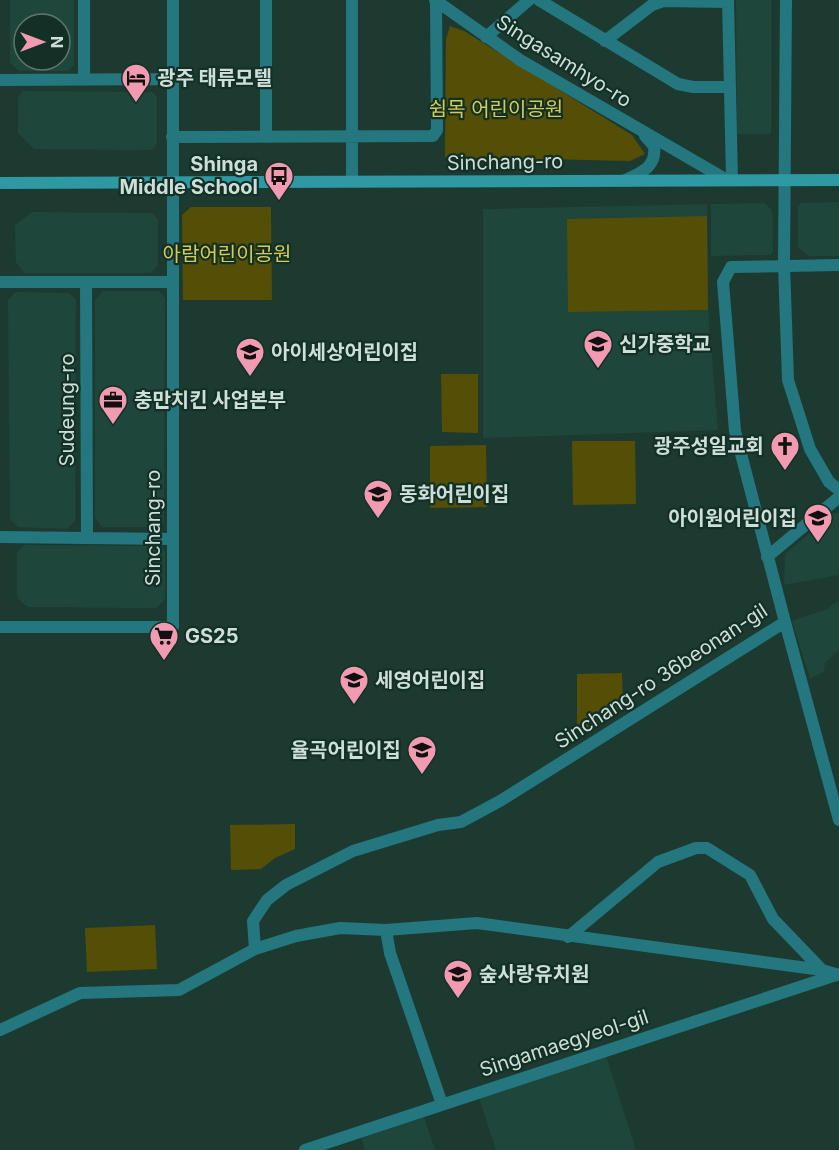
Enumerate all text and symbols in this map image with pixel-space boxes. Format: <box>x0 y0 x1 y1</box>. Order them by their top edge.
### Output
street label: Singasamhyo-ro <box>492 10 636 112</box>
north arrow <box>12 12 72 72</box>
text: N <box>47 36 67 48</box>
hotel icon: 광주 태류모텔 <box>120 62 152 104</box>
place label: 광주 태류모텔 <box>157 66 272 90</box>
park label: 쉼목 어린이공원 <box>429 97 563 121</box>
street label: Sinchang-ro <box>447 149 563 175</box>
place label: Shinga Middle School <box>119 152 258 199</box>
bus stop icon: Shinga Middle School <box>263 160 295 202</box>
park label: 아람어린이공원 <box>163 242 291 266</box>
school or university icon: 신가중학교 <box>582 328 614 370</box>
place label: 신가중학교 <box>619 332 711 356</box>
school or university icon: 아이세상어린이집 <box>234 336 266 378</box>
place label: 아이세상어린이집 <box>271 340 418 364</box>
street label: Sudeung-ro <box>55 354 79 466</box>
office icon: 충만치킨 사업본부 <box>97 384 129 426</box>
place label: 충만치킨 사업본부 <box>134 388 286 412</box>
church icon: 광주성일교회 <box>769 430 801 472</box>
place label: 광주성일교회 <box>654 434 764 458</box>
street label: Sinchang-ro <box>141 470 165 586</box>
school or university icon: 동화어린이집 <box>362 478 394 520</box>
place label: 동화어린이집 <box>399 482 509 506</box>
school or university icon: 아이원어린이집 <box>802 502 834 544</box>
place label: 아이원어린이집 <box>668 506 797 530</box>
street label: Sinchang-ro 36beonan-gil <box>550 598 772 754</box>
supermarket icon: GS25 <box>148 620 180 662</box>
place label: GS25 <box>185 624 239 648</box>
school or university icon: 세영어린이집 <box>338 664 370 706</box>
place label: 세영어린이집 <box>375 668 485 692</box>
school or university icon: 율곡어린이집 <box>406 734 438 776</box>
place label: 율곡어린이집 <box>291 738 401 762</box>
school or university icon: 숲사랑유치원 <box>442 958 474 1000</box>
place label: 숲사랑유치원 <box>479 962 589 986</box>
street label: Singamaegyeol-gil <box>477 1004 651 1082</box>

